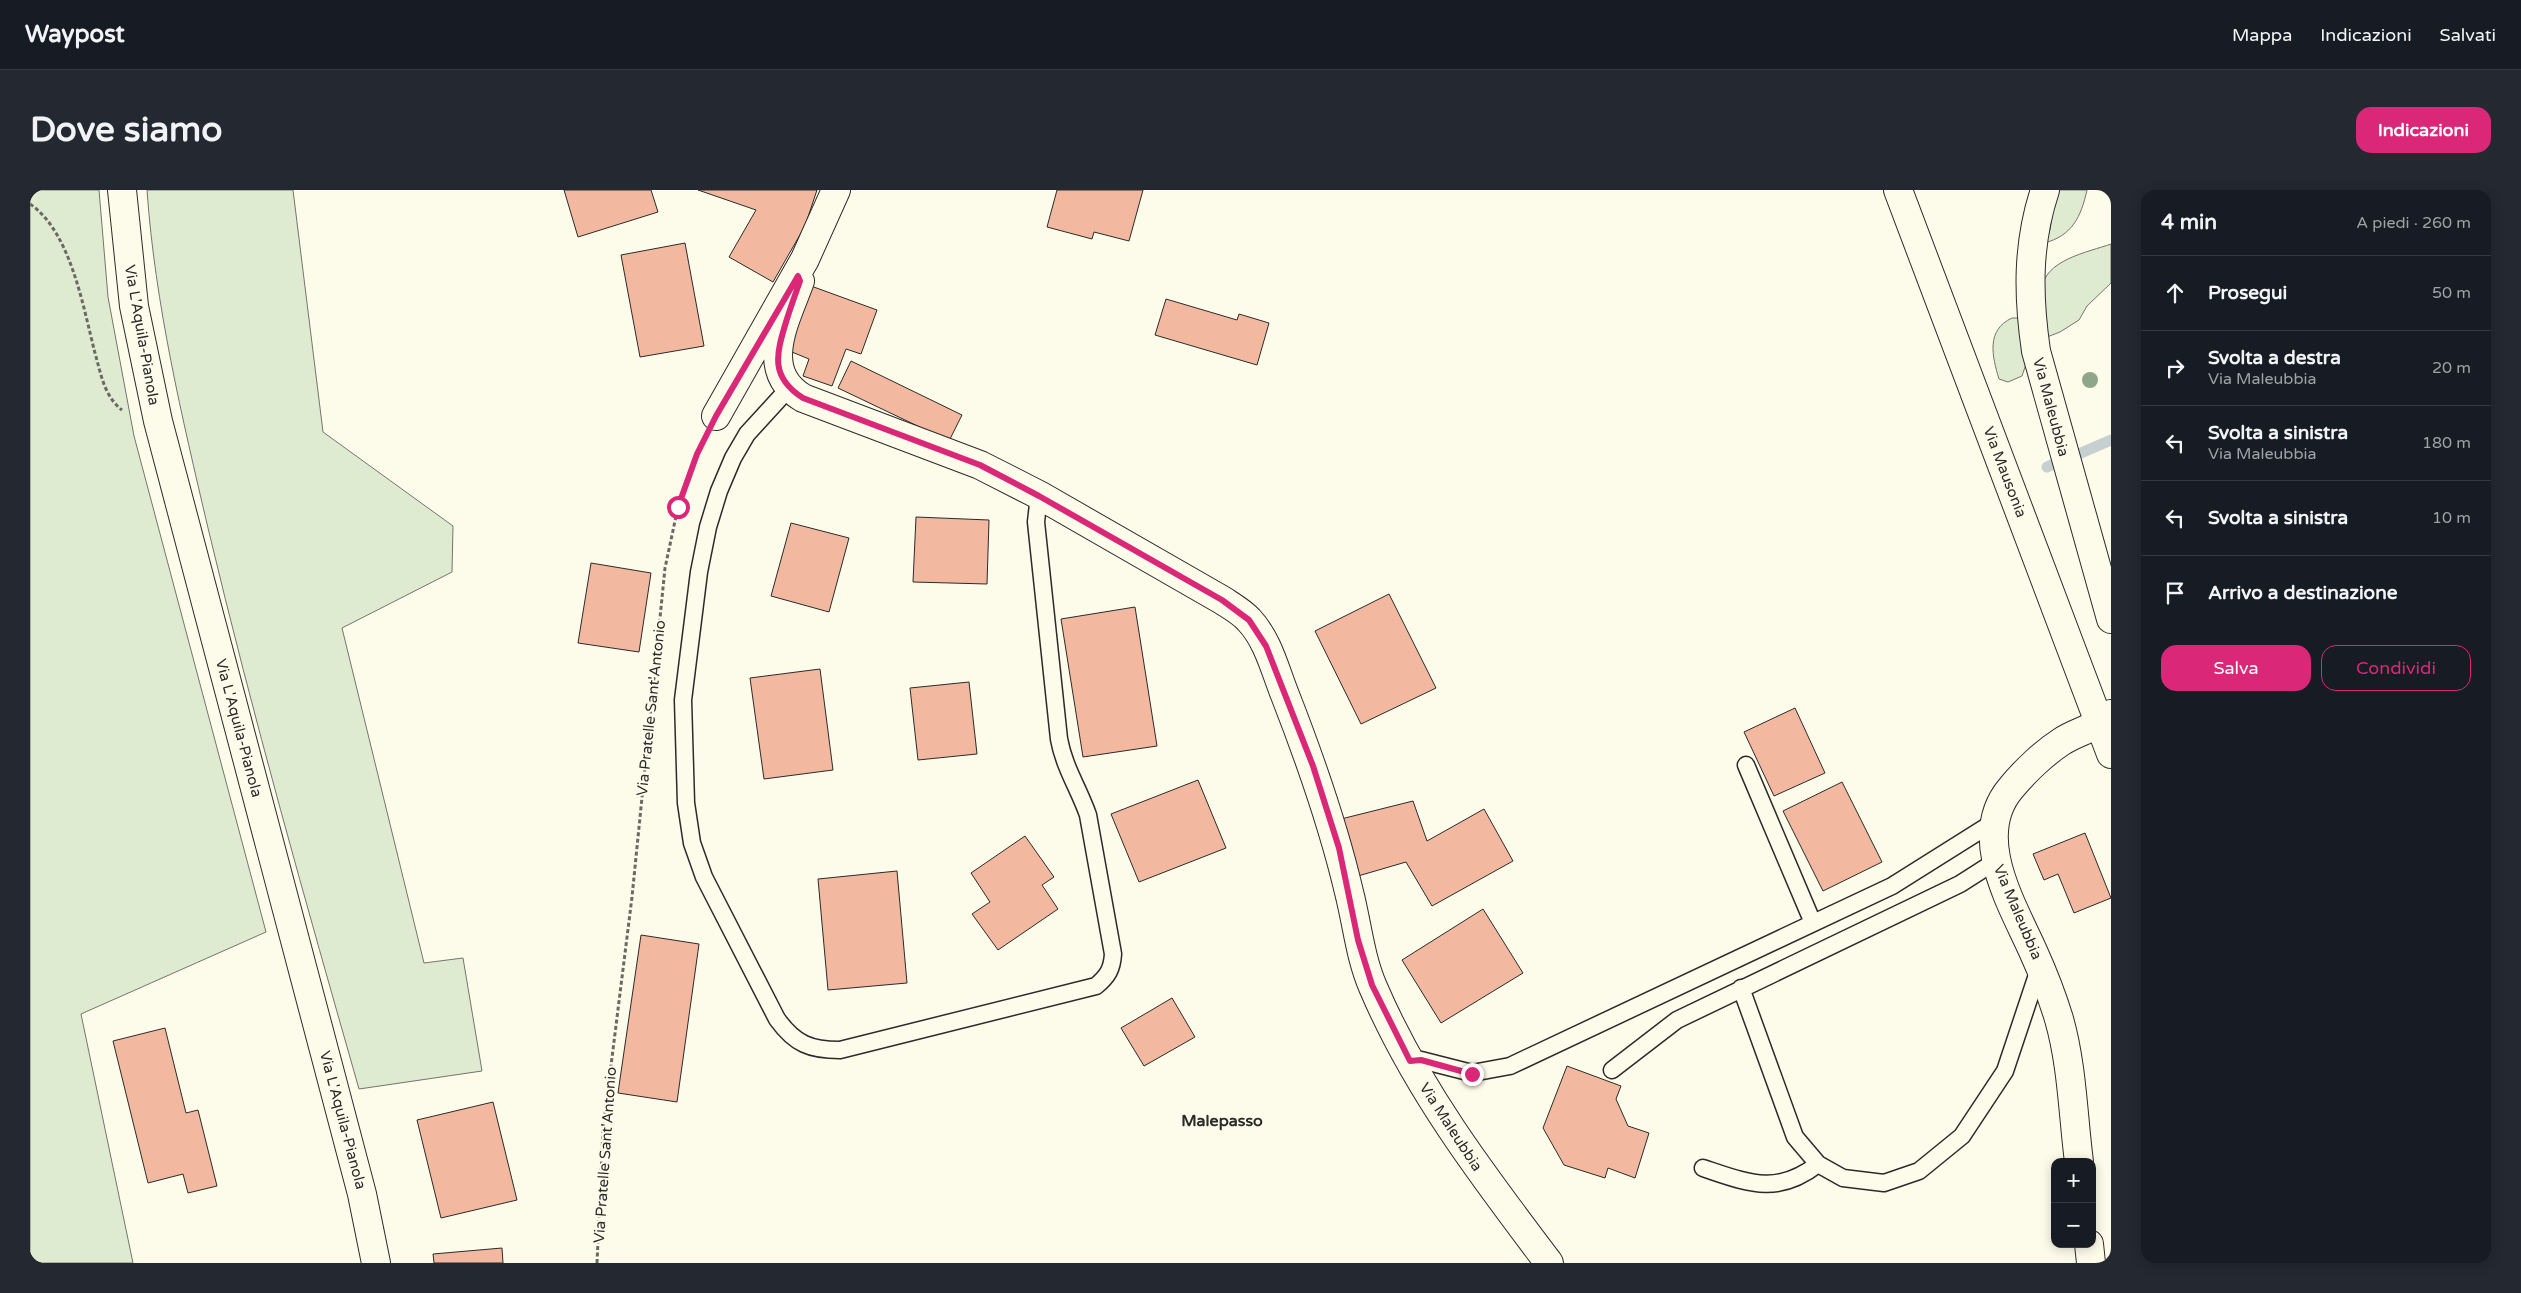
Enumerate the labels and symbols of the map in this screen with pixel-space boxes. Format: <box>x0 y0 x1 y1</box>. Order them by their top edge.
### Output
street label: Via L'Aquila-Pianola <box>121 263 163 407</box>
street label: Via Maleubbia <box>2029 356 2073 458</box>
street label: Via Mausonia <box>1979 424 2031 520</box>
route start <box>667 496 690 519</box>
street label: Via Pratelle Sant'Antonio <box>633 619 669 797</box>
street label: Via L'Aquila-Pianola <box>212 657 266 799</box>
street label: Via Maleubbia <box>1990 862 2046 962</box>
street label: Via L'Aquila-Pianola <box>316 1049 370 1191</box>
route end <box>1461 1063 1484 1086</box>
street label: Via Pratelle Sant'Antonio <box>590 1066 620 1244</box>
street label: Via Maleubbia <box>1416 1079 1486 1175</box>
district label: Malepasso <box>1181 1111 1263 1131</box>

